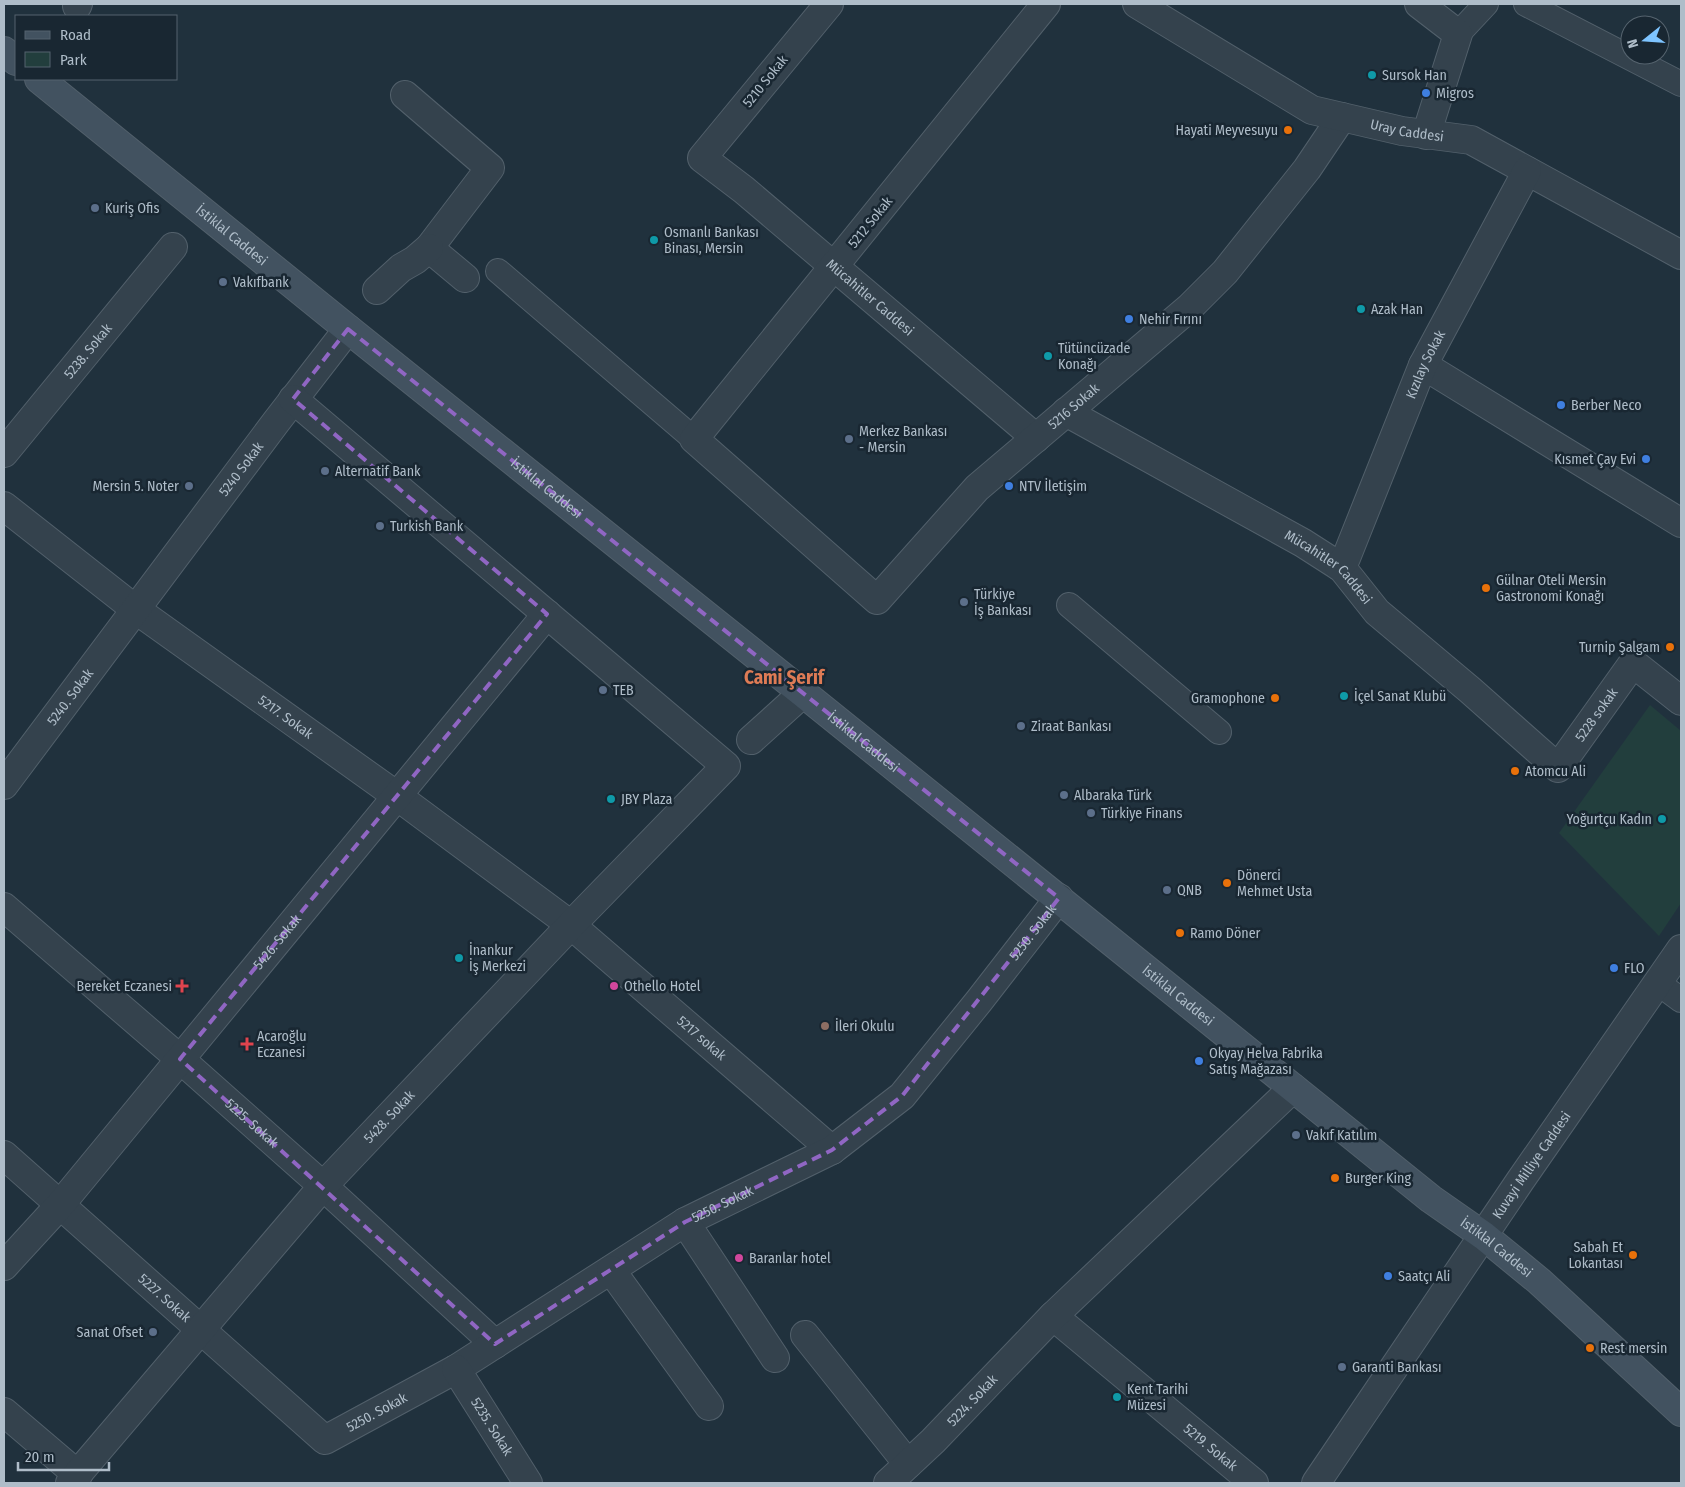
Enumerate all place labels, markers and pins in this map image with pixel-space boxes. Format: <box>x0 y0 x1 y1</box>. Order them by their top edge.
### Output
place label: Sursok Han <box>1382 67 1447 84</box>
marker: Sursok Han <box>1366 69 1378 81</box>
place label: Migros <box>1436 85 1474 102</box>
marker: Migros <box>1420 87 1432 99</box>
place label: Hayati Meyvesuyu <box>1176 122 1278 139</box>
marker: Hayati Meyvesuyu <box>1282 124 1294 136</box>
place label: Kuriş Ofis <box>105 200 159 217</box>
marker: Kuriş Ofis <box>89 202 101 214</box>
place label: Osmanlı Bankası Binası, Mersin <box>664 224 759 257</box>
marker: Osmanlı Bankası Binası, Mersin <box>648 234 660 246</box>
place label: Vakıfbank <box>233 274 289 291</box>
marker: Vakıfbank <box>217 276 229 288</box>
place label: Azak Han <box>1371 301 1423 318</box>
marker: Azak Han <box>1355 303 1367 315</box>
place label: Nehir Fırını <box>1139 311 1202 328</box>
marker: Nehir Fırını <box>1123 313 1135 325</box>
place label: Tütüncüzade Konağı <box>1058 340 1130 373</box>
marker: Tütüncüzade Konağı <box>1042 350 1054 362</box>
place label: Berber Neco <box>1571 397 1642 414</box>
marker: Berber Neco <box>1555 399 1567 411</box>
place label: Merkez Bankası - Mersin <box>859 423 947 456</box>
marker: Merkez Bankası - Mersin <box>843 433 855 445</box>
place label: Kısmet Çay Evi <box>1554 451 1636 468</box>
marker: Kısmet Çay Evi <box>1640 453 1652 465</box>
place label: Alternatif Bank <box>335 463 421 480</box>
marker: Alternatif Bank <box>319 465 331 477</box>
place label: Mersin 5. Noter <box>93 478 179 495</box>
place label: NTV İletişim <box>1019 478 1087 495</box>
marker: Mersin 5. Noter <box>183 480 195 492</box>
marker: NTV İletişim <box>1003 480 1015 492</box>
place label: Turkish Bank <box>390 518 464 535</box>
marker: Turkish Bank <box>374 520 386 532</box>
place label: Gülnar Oteli Mersin Gastronomi Konağı <box>1496 572 1607 605</box>
marker: Gülnar Oteli Mersin Gastronomi Konağı <box>1480 582 1492 594</box>
place label: Türkiye İş Bankası <box>974 586 1031 619</box>
marker: Türkiye İş Bankası <box>958 596 970 608</box>
place label: Turnip Şalgam <box>1579 639 1660 656</box>
marker: Turnip Şalgam <box>1664 641 1676 653</box>
place label: TEB <box>613 682 634 699</box>
marker: TEB <box>597 684 609 696</box>
place label: İçel Sanat Klubü <box>1354 688 1446 705</box>
place label: Gramophone <box>1191 690 1265 707</box>
marker: İçel Sanat Klubü <box>1338 690 1350 702</box>
marker: Gramophone <box>1269 692 1281 704</box>
place label: Ziraat Bankası <box>1031 718 1112 735</box>
marker: Ziraat Bankası <box>1015 720 1027 732</box>
place label: Atomcu Ali <box>1525 763 1586 780</box>
marker: Atomcu Ali <box>1509 765 1521 777</box>
place label: Albaraka Türk <box>1074 787 1152 804</box>
marker: Albaraka Türk <box>1058 789 1070 801</box>
place label: JBY Plaza <box>621 791 672 808</box>
marker: JBY Plaza <box>605 793 617 805</box>
place label: Türkiye Finans <box>1101 805 1182 822</box>
marker: Türkiye Finans <box>1085 807 1097 819</box>
place label: Yoğurtçu Kadın <box>1566 811 1652 828</box>
marker: Yoğurtçu Kadın <box>1656 813 1668 825</box>
place label: Dönerci Mehmet Usta <box>1237 867 1312 900</box>
marker: Dönerci Mehmet Usta <box>1221 877 1233 889</box>
place label: QNB <box>1177 882 1202 899</box>
marker: QNB <box>1161 884 1173 896</box>
place label: Ramo Döner <box>1190 925 1261 942</box>
marker: Ramo Döner <box>1174 927 1186 939</box>
place label: İnankur İş Merkezi <box>469 942 526 975</box>
marker: İnankur İş Merkezi <box>453 952 465 964</box>
place label: FLO <box>1624 960 1645 977</box>
marker: FLO <box>1608 962 1620 974</box>
place label: Bereket Eczanesi <box>77 978 172 995</box>
place label: Othello Hotel <box>624 978 701 995</box>
marker: Bereket Eczanesi <box>176 980 188 992</box>
marker: Othello Hotel <box>608 980 620 992</box>
place label: İleri Okulu <box>835 1018 894 1035</box>
marker: İleri Okulu <box>819 1020 831 1032</box>
place label: Acaroğlu Eczanesi <box>257 1028 307 1061</box>
marker: Acaroğlu Eczanesi <box>241 1038 253 1050</box>
place label: Okyay Helva Fabrika Satış Mağazası <box>1209 1045 1323 1078</box>
marker: Okyay Helva Fabrika Satış Mağazası <box>1193 1055 1205 1067</box>
place label: Vakıf Katılım <box>1306 1127 1377 1144</box>
marker: Vakıf Katılım <box>1290 1129 1302 1141</box>
place label: Burger King <box>1345 1170 1411 1187</box>
marker: Burger King <box>1329 1172 1341 1184</box>
place label: Sabah Et Lokantası <box>1568 1239 1623 1272</box>
marker: Sabah Et Lokantası <box>1627 1249 1639 1261</box>
place label: Baranlar hotel <box>749 1250 831 1267</box>
marker: Baranlar hotel <box>733 1252 745 1264</box>
place label: Saatçı Ali <box>1398 1268 1450 1285</box>
marker: Saatçı Ali <box>1382 1270 1394 1282</box>
place label: Sanat Ofset <box>77 1324 143 1341</box>
marker: Sanat Ofset <box>147 1326 159 1338</box>
place label: Rest mersin <box>1600 1340 1667 1357</box>
marker: Rest mersin <box>1584 1342 1596 1354</box>
place label: Garanti Bankası <box>1352 1359 1441 1376</box>
marker: Garanti Bankası <box>1336 1361 1348 1373</box>
place label: Kent Tarihi Müzesi <box>1127 1381 1188 1414</box>
marker: Kent Tarihi Müzesi <box>1111 1391 1123 1403</box>

